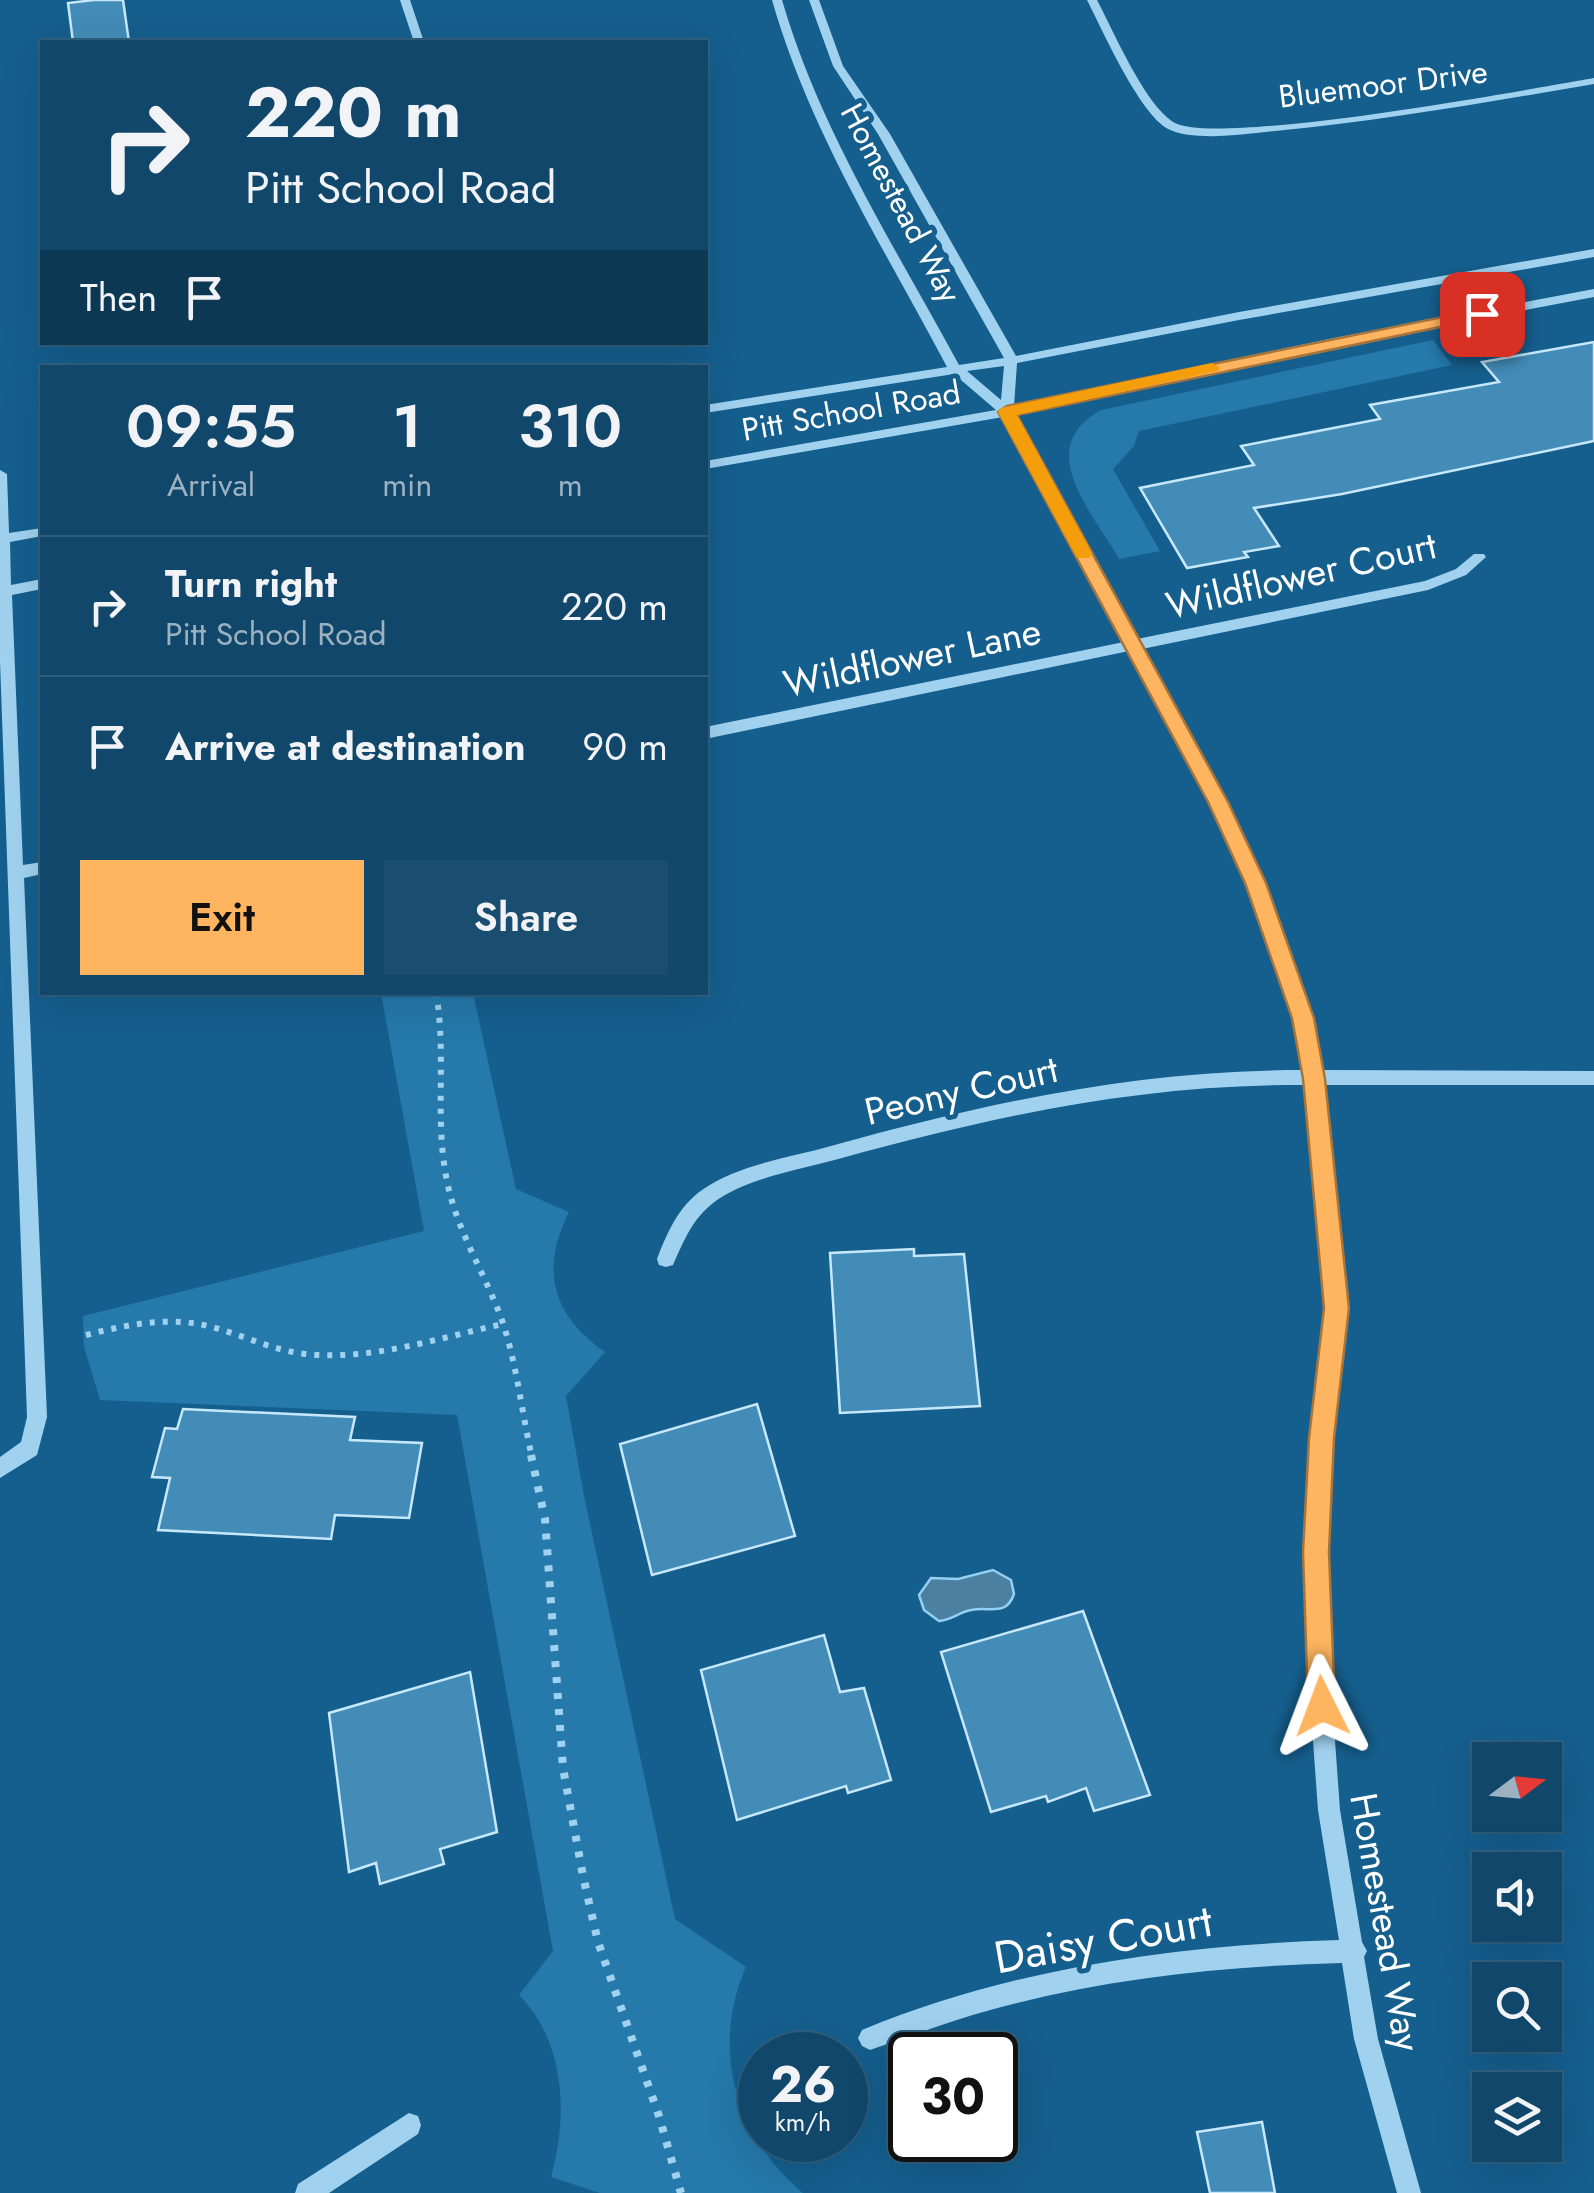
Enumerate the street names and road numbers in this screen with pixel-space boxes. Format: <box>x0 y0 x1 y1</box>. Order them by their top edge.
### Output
street label: Bluemoor Drive <box>1276 48 1490 120</box>
street label: Homestead Way <box>829 95 973 312</box>
street label: Pitt School Road <box>738 369 964 453</box>
street label: Wildflower Court <box>1160 517 1442 633</box>
street label: Wildflower Lane <box>778 603 1046 711</box>
street label: Peony Court <box>859 1041 1063 1139</box>
street label: Homestead Way <box>1336 1789 1436 2056</box>
street label: Daisy Court <box>989 1888 1217 1990</box>

